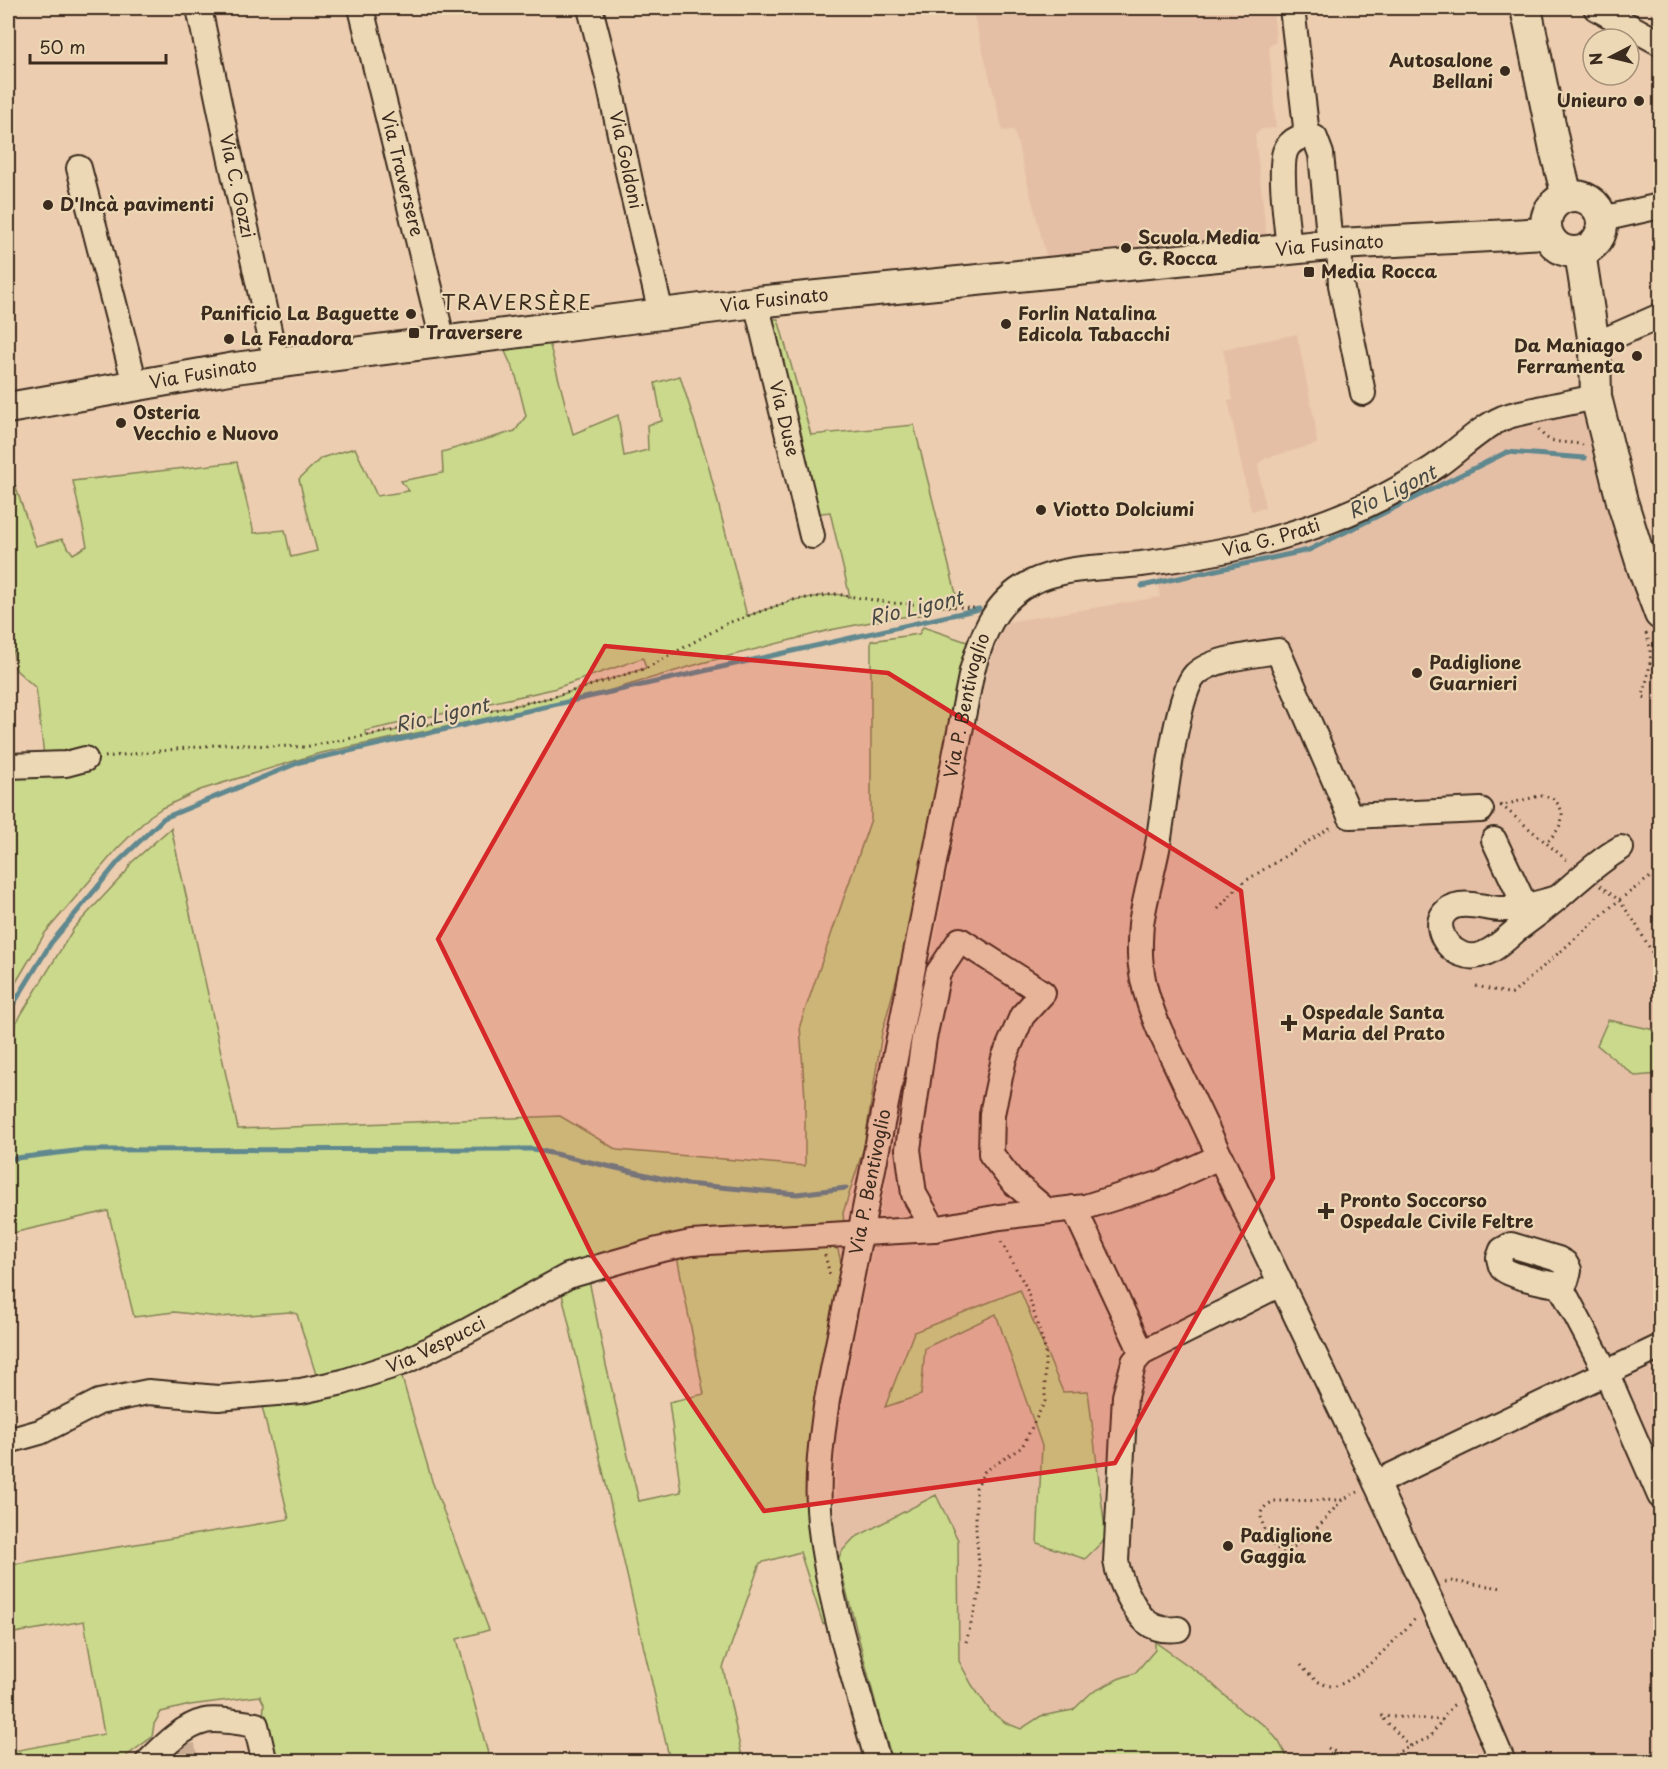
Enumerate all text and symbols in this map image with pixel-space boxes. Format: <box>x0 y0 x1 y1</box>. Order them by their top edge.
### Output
scale bar <box>30 27 166 65</box>
north arrow <box>1581 27 1641 87</box>
text: 50 m <box>39 33 86 60</box>
place label: Autosalone Bellani <box>1389 46 1493 94</box>
text: N <box>1582 51 1608 67</box>
marker: Autosalone Bellani <box>1498 64 1512 78</box>
place label: Unieuro <box>1557 86 1627 113</box>
marker: Unieuro <box>1632 94 1646 108</box>
street label: Via Traversere <box>375 108 432 239</box>
street label: Via Goldoni <box>603 108 651 211</box>
street label: Via C. Gozzi <box>214 131 263 240</box>
place label: D'Incà pavimenti <box>60 190 214 217</box>
marker: D'Incà pavimenti <box>41 198 55 212</box>
place label: Scuola Media G. Rocca <box>1138 223 1261 271</box>
street label: Via Fusinato <box>1274 227 1384 262</box>
marker: Scuola Media G. Rocca <box>1119 241 1133 255</box>
place label: Media Rocca <box>1321 257 1437 284</box>
marker: Media Rocca <box>1302 265 1316 279</box>
street label: Via Fusinato <box>718 280 830 318</box>
district label: TRAVERSÈRE <box>442 287 592 317</box>
place label: Panificio La Baguette <box>201 299 399 326</box>
place label: Forlin Natalina Edicola Tabacchi <box>1018 299 1170 347</box>
marker: Panificio La Baguette <box>404 307 418 321</box>
marker: Forlin Natalina Edicola Tabacchi <box>999 317 1013 331</box>
place label: Traversere <box>426 318 523 345</box>
place label: La Fenadora <box>241 324 354 351</box>
marker: Traversere <box>407 326 421 340</box>
place label: Da Maniago Ferramenta <box>1514 331 1625 379</box>
marker: La Fenadora <box>222 332 236 346</box>
marker: Da Maniago Ferramenta <box>1630 349 1644 363</box>
street label: Via Fusinato <box>147 350 258 395</box>
street label: Via Duse <box>763 378 807 459</box>
place label: Osteria Vecchio e Nuovo <box>133 398 279 446</box>
marker: Osteria Vecchio e Nuovo <box>114 416 128 430</box>
water label: Rio Ligont <box>1342 455 1444 525</box>
place label: Viotto Dolciumi <box>1053 495 1194 522</box>
marker: Viotto Dolciumi <box>1034 503 1048 517</box>
street label: Via G. Prati <box>1219 510 1324 563</box>
water label: Rio Ligont <box>866 581 968 632</box>
street label: Via P. Bentivoglio <box>936 628 996 780</box>
place label: Padiglione Guarnieri <box>1429 648 1521 696</box>
marker: Padiglione Guarnieri <box>1410 666 1424 680</box>
water label: Rio Ligont <box>392 688 494 739</box>
place label: Ospedale Santa Maria del Prato <box>1302 998 1445 1046</box>
marker: Ospedale Santa Maria del Prato <box>1280 1014 1298 1032</box>
street label: Via P. Bentivoglio <box>841 1106 897 1257</box>
place label: Pronto Soccorso Ospedale Civile Feltre <box>1340 1186 1534 1234</box>
marker: Pronto Soccorso Ospedale Civile Feltre <box>1317 1202 1335 1220</box>
street label: Via Vespucci <box>382 1309 490 1379</box>
place label: Padiglione Gaggia <box>1240 1521 1332 1569</box>
marker: Padiglione Gaggia <box>1221 1539 1235 1553</box>

